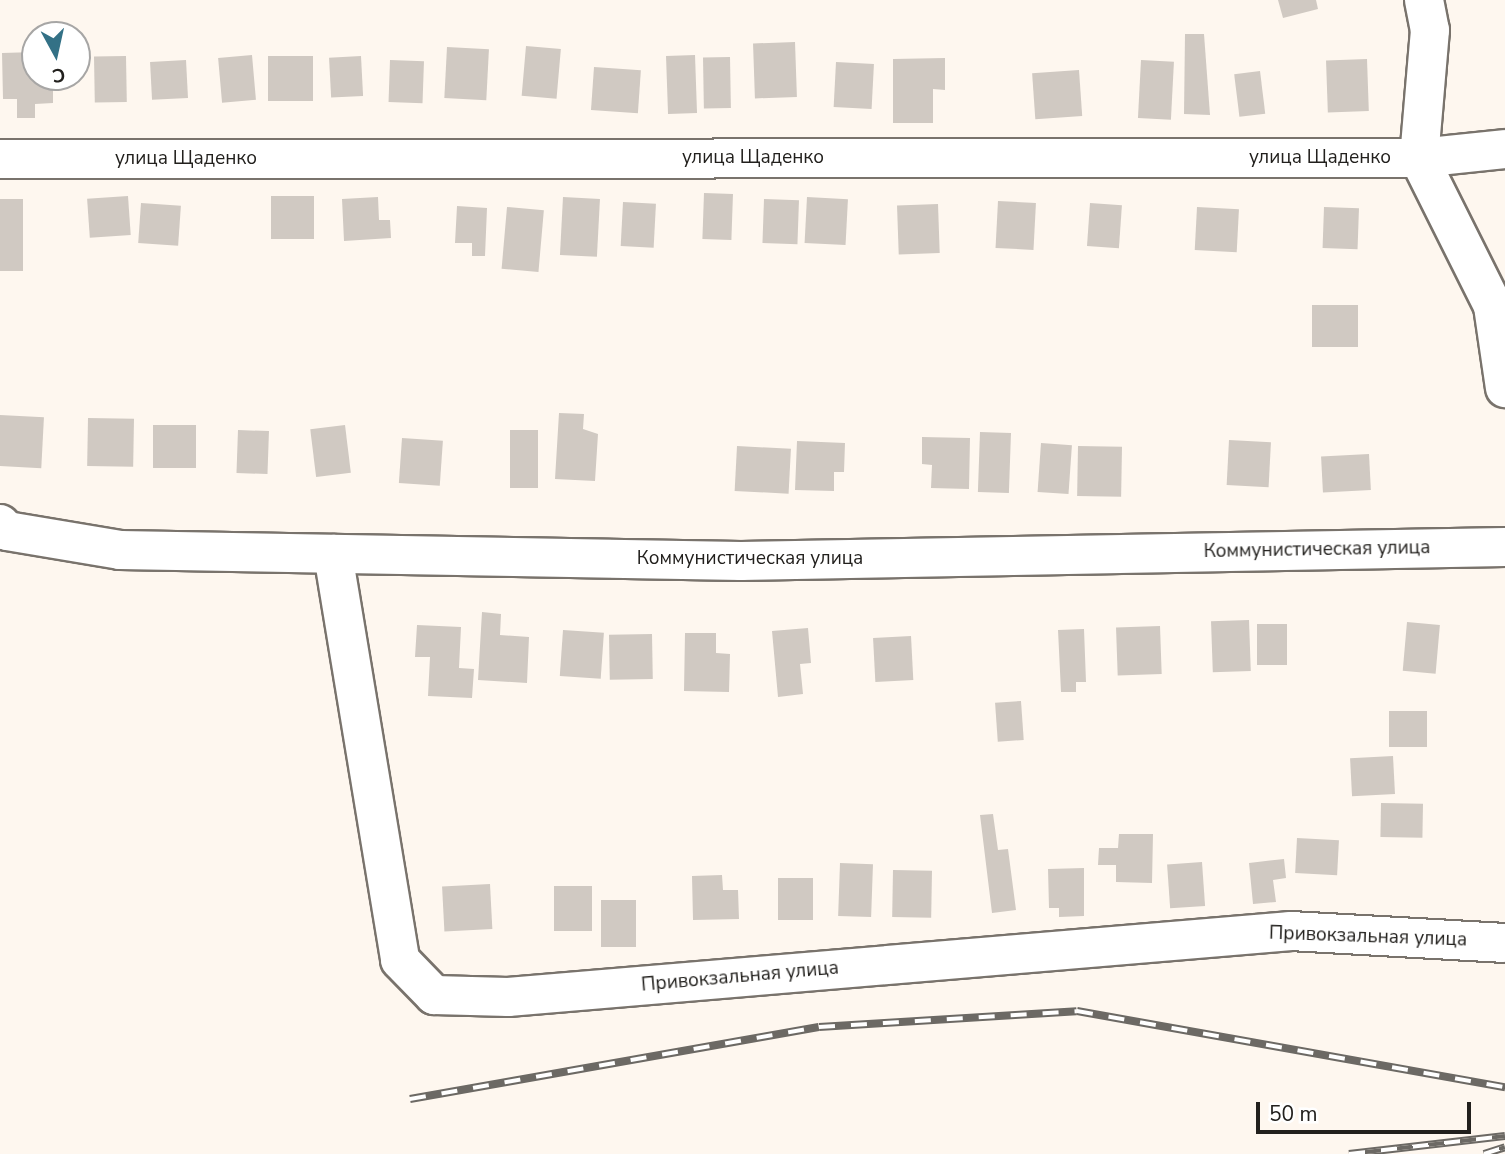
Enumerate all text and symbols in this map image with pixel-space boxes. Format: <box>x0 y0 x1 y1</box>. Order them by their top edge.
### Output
north arrow <box>21 21 91 91</box>
text: С <box>50 61 67 89</box>
street label: улица Щаденко <box>682 147 824 169</box>
street label: улица Щаденко <box>1249 147 1391 169</box>
street label: улица Щаденко <box>115 148 257 170</box>
street label: Коммунистическая улица <box>1203 537 1431 563</box>
street label: Коммунистическая улица <box>637 548 863 570</box>
street label: Привокзальная улица <box>1269 922 1467 952</box>
street label: Привокзальная улица <box>640 957 840 997</box>
scale bar <box>1260 1088 1475 1132</box>
text: 50 m <box>1269 1100 1318 1128</box>

